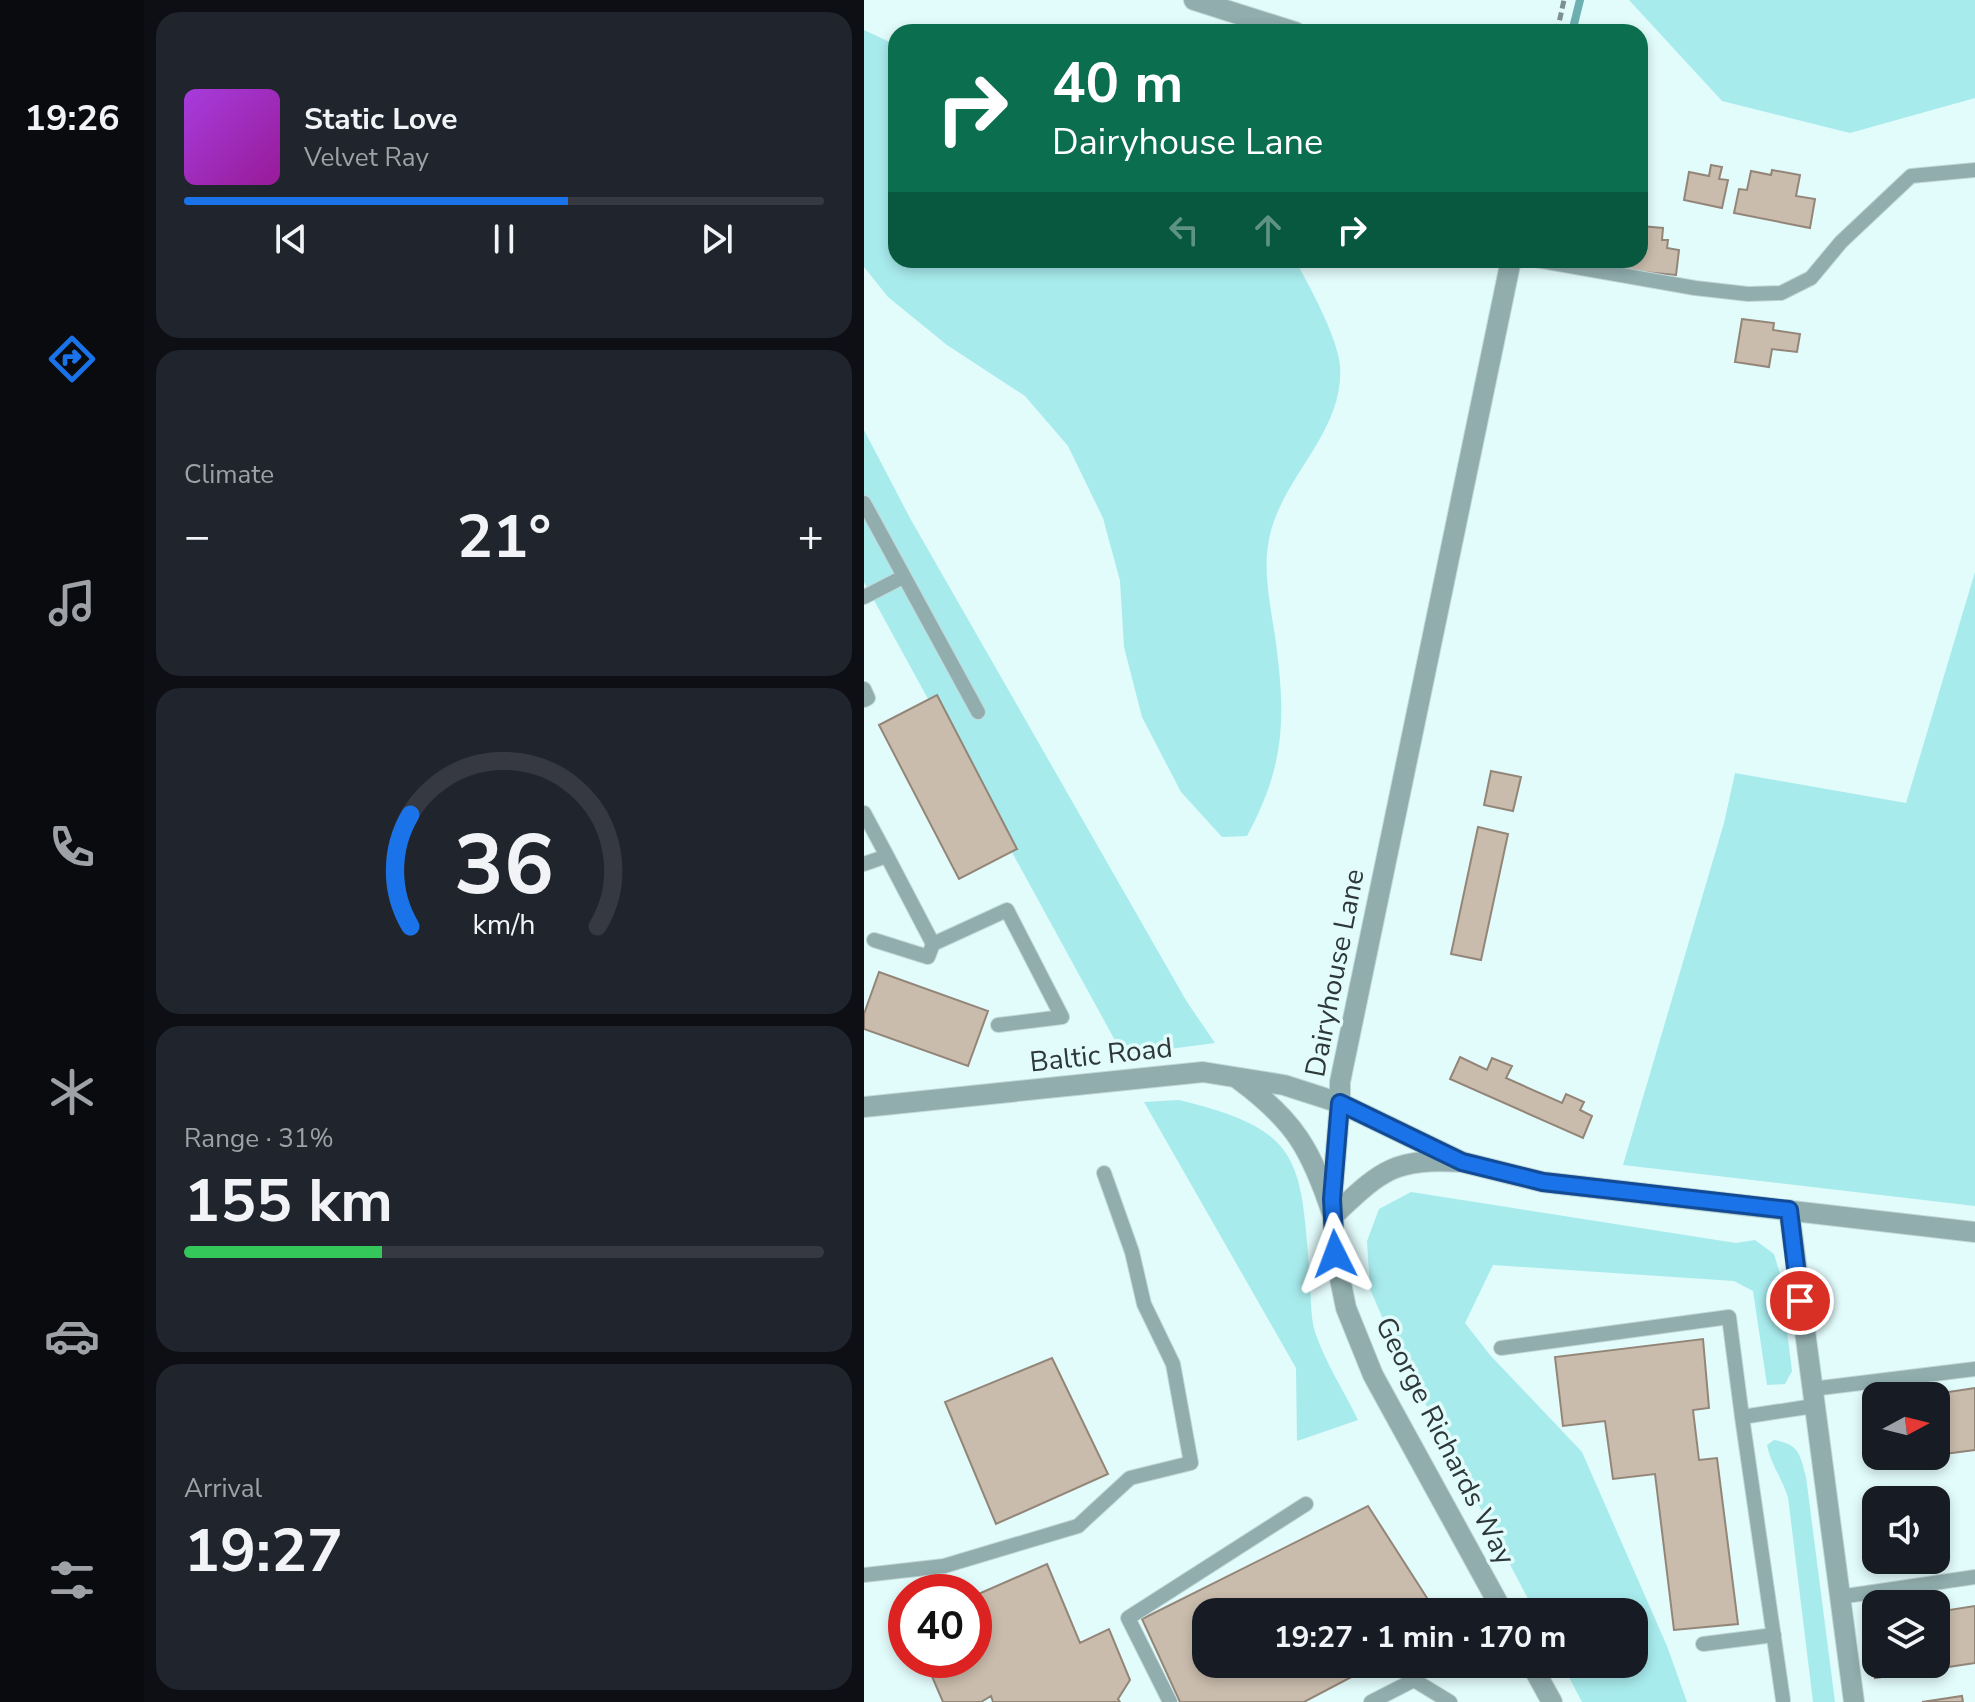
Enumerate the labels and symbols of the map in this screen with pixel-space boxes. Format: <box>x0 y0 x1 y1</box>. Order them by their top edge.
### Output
street label: Dairyhouse Lane <box>1296 866 1374 1080</box>
street label: Baltic Road <box>1028 1029 1174 1081</box>
position arrow <box>1293 1212 1377 1296</box>
pin <box>1766 1267 1834 1335</box>
street label: George Richards Way <box>1366 1311 1524 1572</box>
north arrow <box>1862 1382 1950 1470</box>
speed limit sign: 40 <box>888 1574 992 1678</box>

